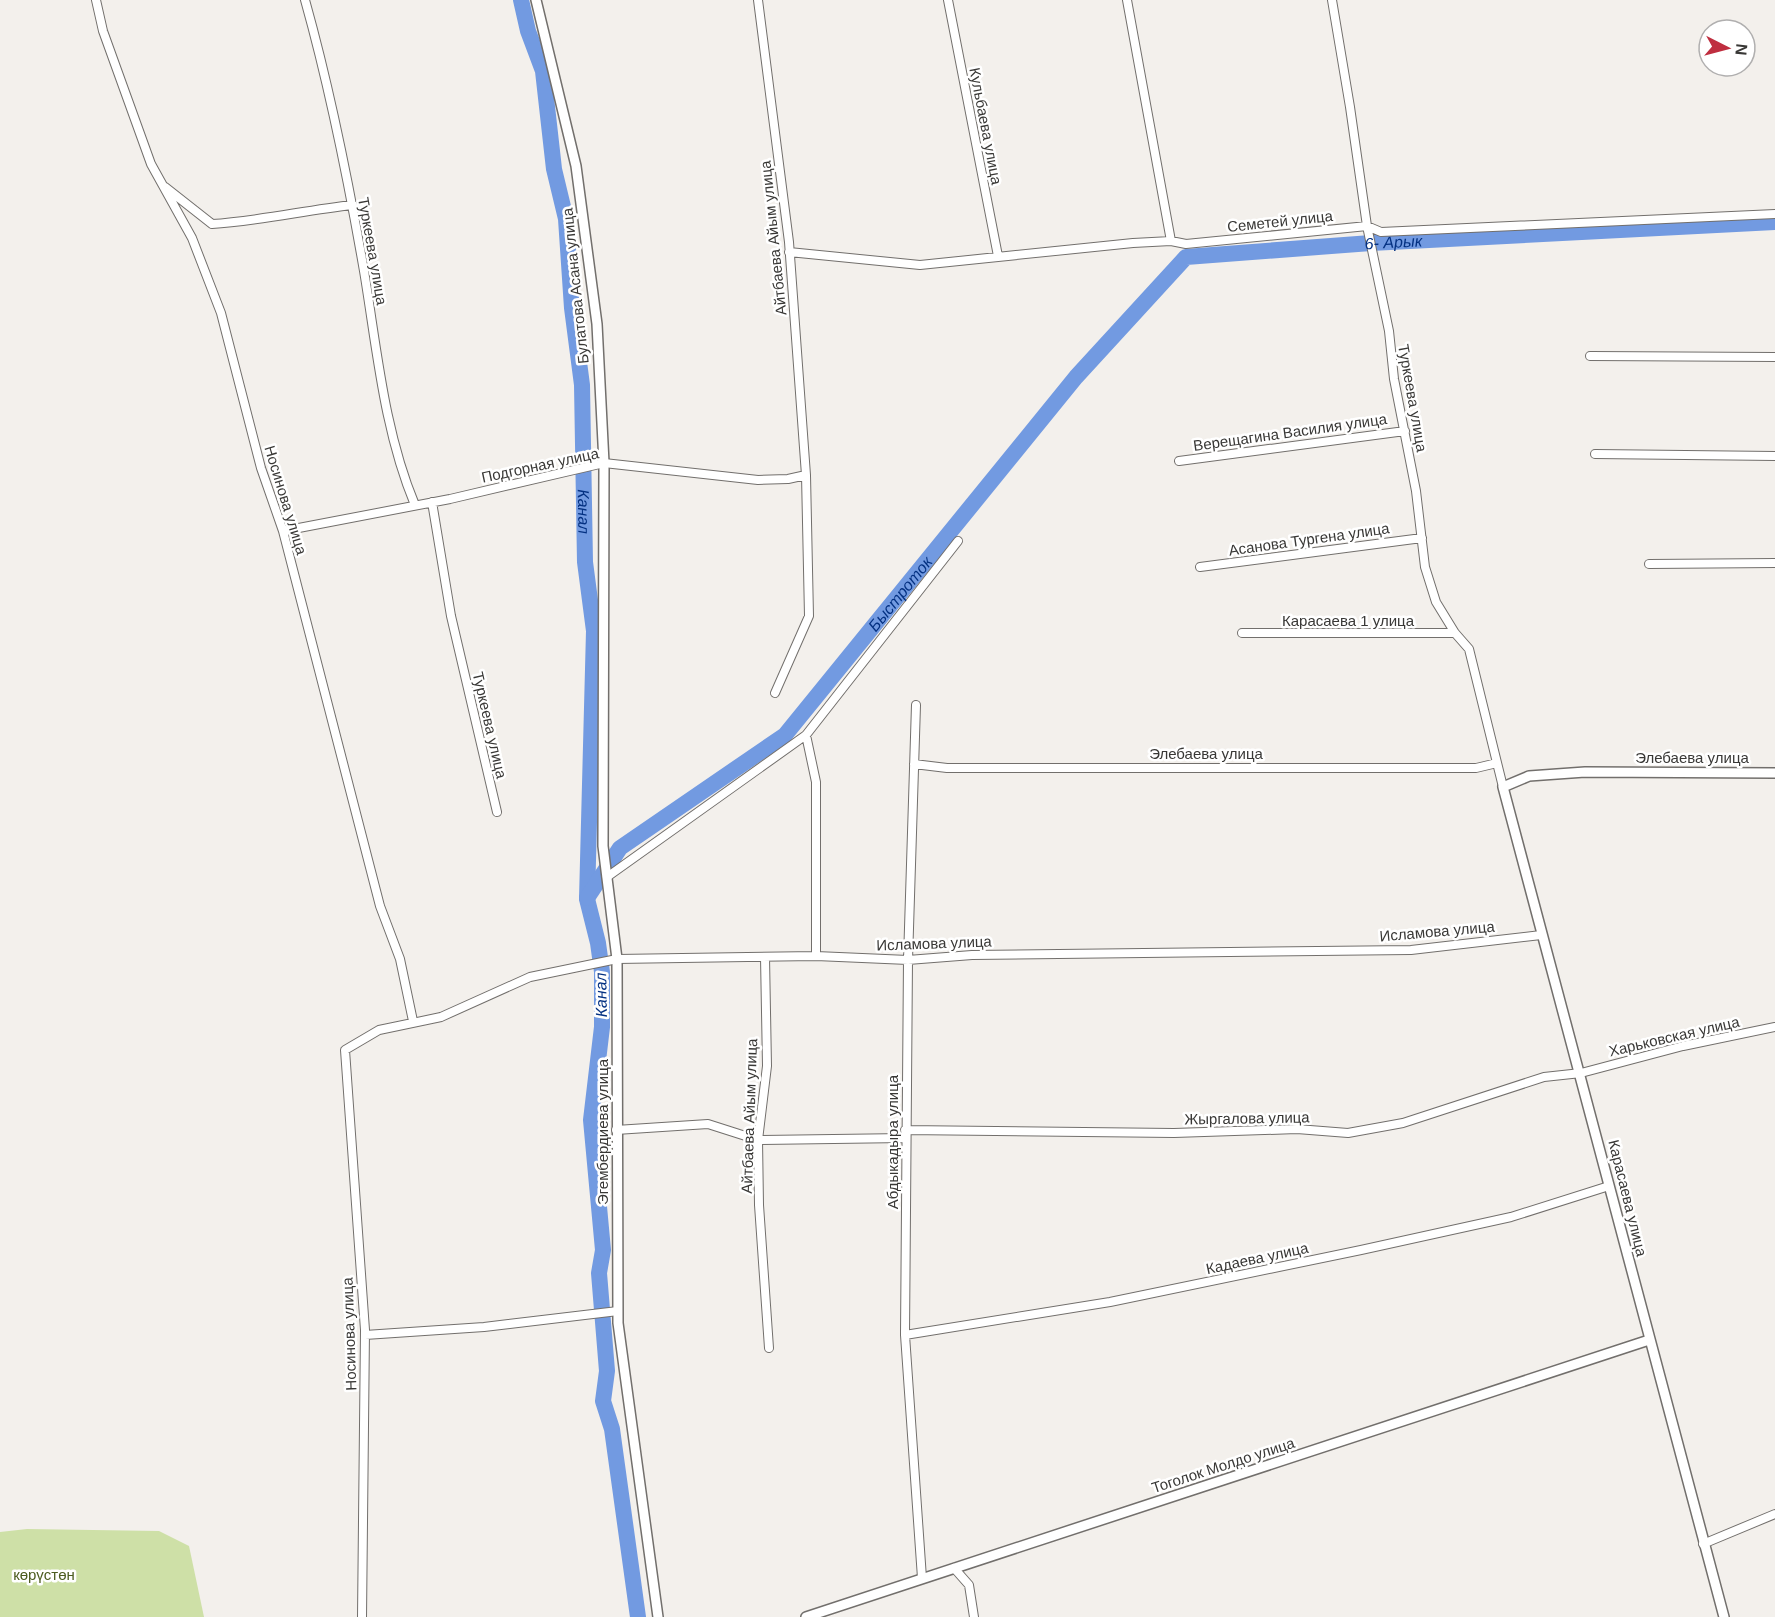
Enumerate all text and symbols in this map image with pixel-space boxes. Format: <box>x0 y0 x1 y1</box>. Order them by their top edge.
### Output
north arrow <box>1697 18 1757 78</box>
text: N <box>1732 43 1750 56</box>
street label: Кульбаева улица <box>966 66 1006 187</box>
street label: Айтбаева Айым улица <box>756 159 790 316</box>
street label: Туркеева улица <box>355 196 391 307</box>
street label: Булатова Асана улица <box>558 207 592 365</box>
street label: Семетей улица <box>1226 207 1334 235</box>
water label: 6- Арык <box>1364 232 1424 252</box>
street label: Туркеева улица <box>1395 343 1431 454</box>
street label: Верещагина Василия улица <box>1192 410 1389 454</box>
street label: Носинова улица <box>261 443 311 557</box>
street label: Подгорная улица <box>480 444 601 486</box>
water label: Канал <box>575 489 593 534</box>
street label: Асанова Тургена улица <box>1227 519 1391 559</box>
water label: Быстроток <box>865 552 936 634</box>
street label: Карасаева 1 улица <box>1282 612 1415 629</box>
street label: Туркеева улица <box>469 670 511 781</box>
street label: Элебаева улица <box>1149 745 1264 762</box>
street label: Элебаева улица <box>1635 749 1750 766</box>
street label: Исламова улица <box>1379 917 1496 945</box>
street label: Исламова улица <box>876 932 993 954</box>
water label: Канал <box>592 972 610 1018</box>
street label: Харьковская улица <box>1607 1013 1742 1059</box>
street label: Айтбаева Айым улица <box>738 1037 760 1194</box>
street label: Эгембердиева улица <box>594 1058 611 1205</box>
street label: Абдыкадыра улица <box>884 1074 901 1209</box>
street label: Жыргалова улица <box>1184 1108 1310 1128</box>
street label: Карасаева улица <box>1605 1138 1651 1259</box>
street label: Кадаева улица <box>1204 1239 1310 1277</box>
street label: Носинова улица <box>339 1276 359 1391</box>
street label: Тоголок Молдо улица <box>1149 1434 1297 1496</box>
park label: көрүстөн <box>13 1566 75 1583</box>

